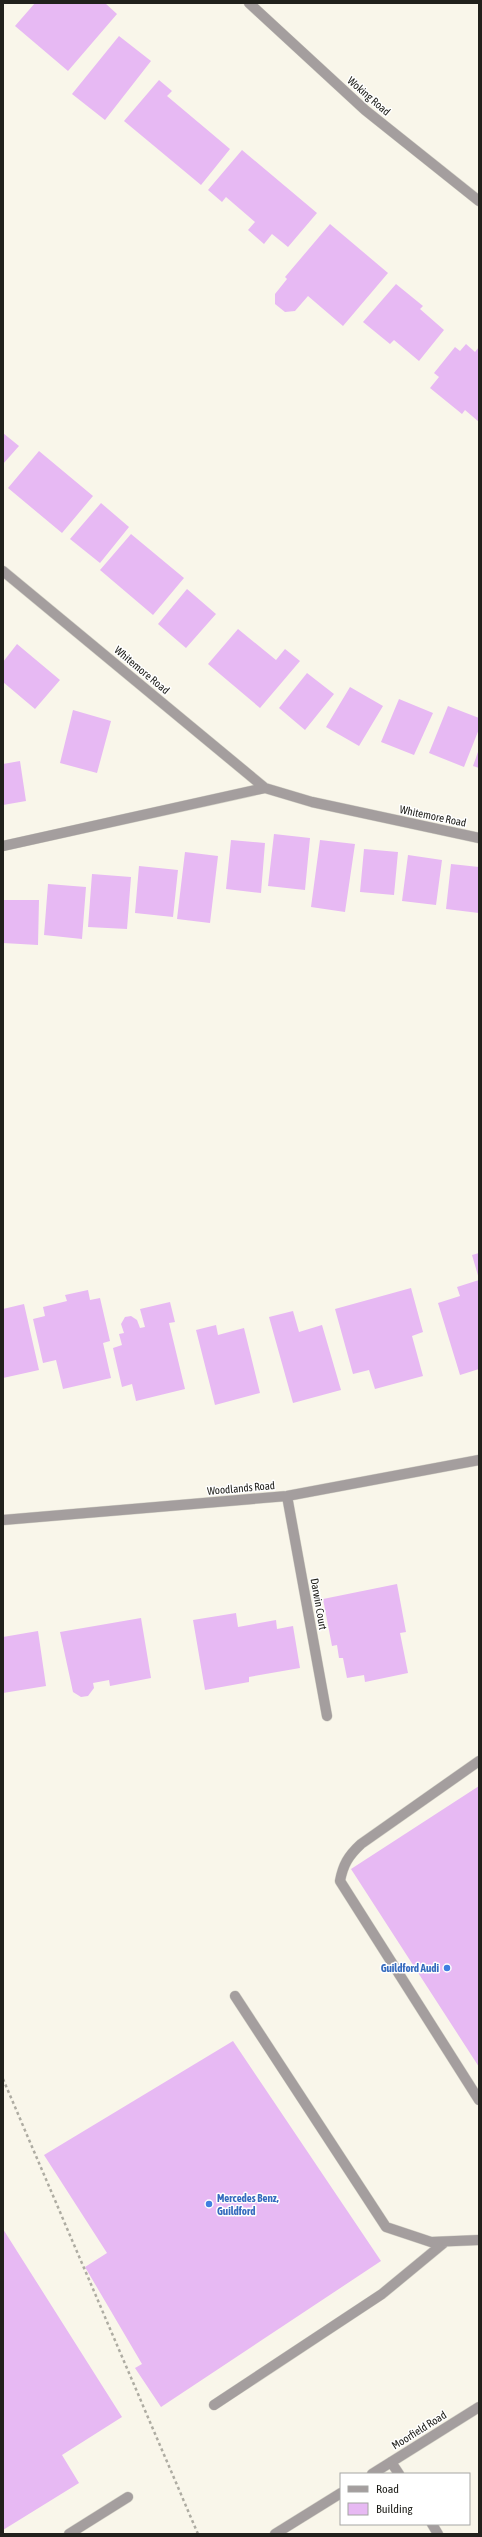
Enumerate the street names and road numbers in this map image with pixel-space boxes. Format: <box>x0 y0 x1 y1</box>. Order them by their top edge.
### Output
street label: Woking Road <box>345 74 393 118</box>
street label: Whitemore Road <box>112 644 172 696</box>
street label: Whitemore Road <box>399 803 467 829</box>
street label: Woodlands Road <box>207 1479 275 1497</box>
street label: Darwin Court <box>309 1577 329 1631</box>
street label: Moorfield Road <box>390 2409 448 2451</box>

